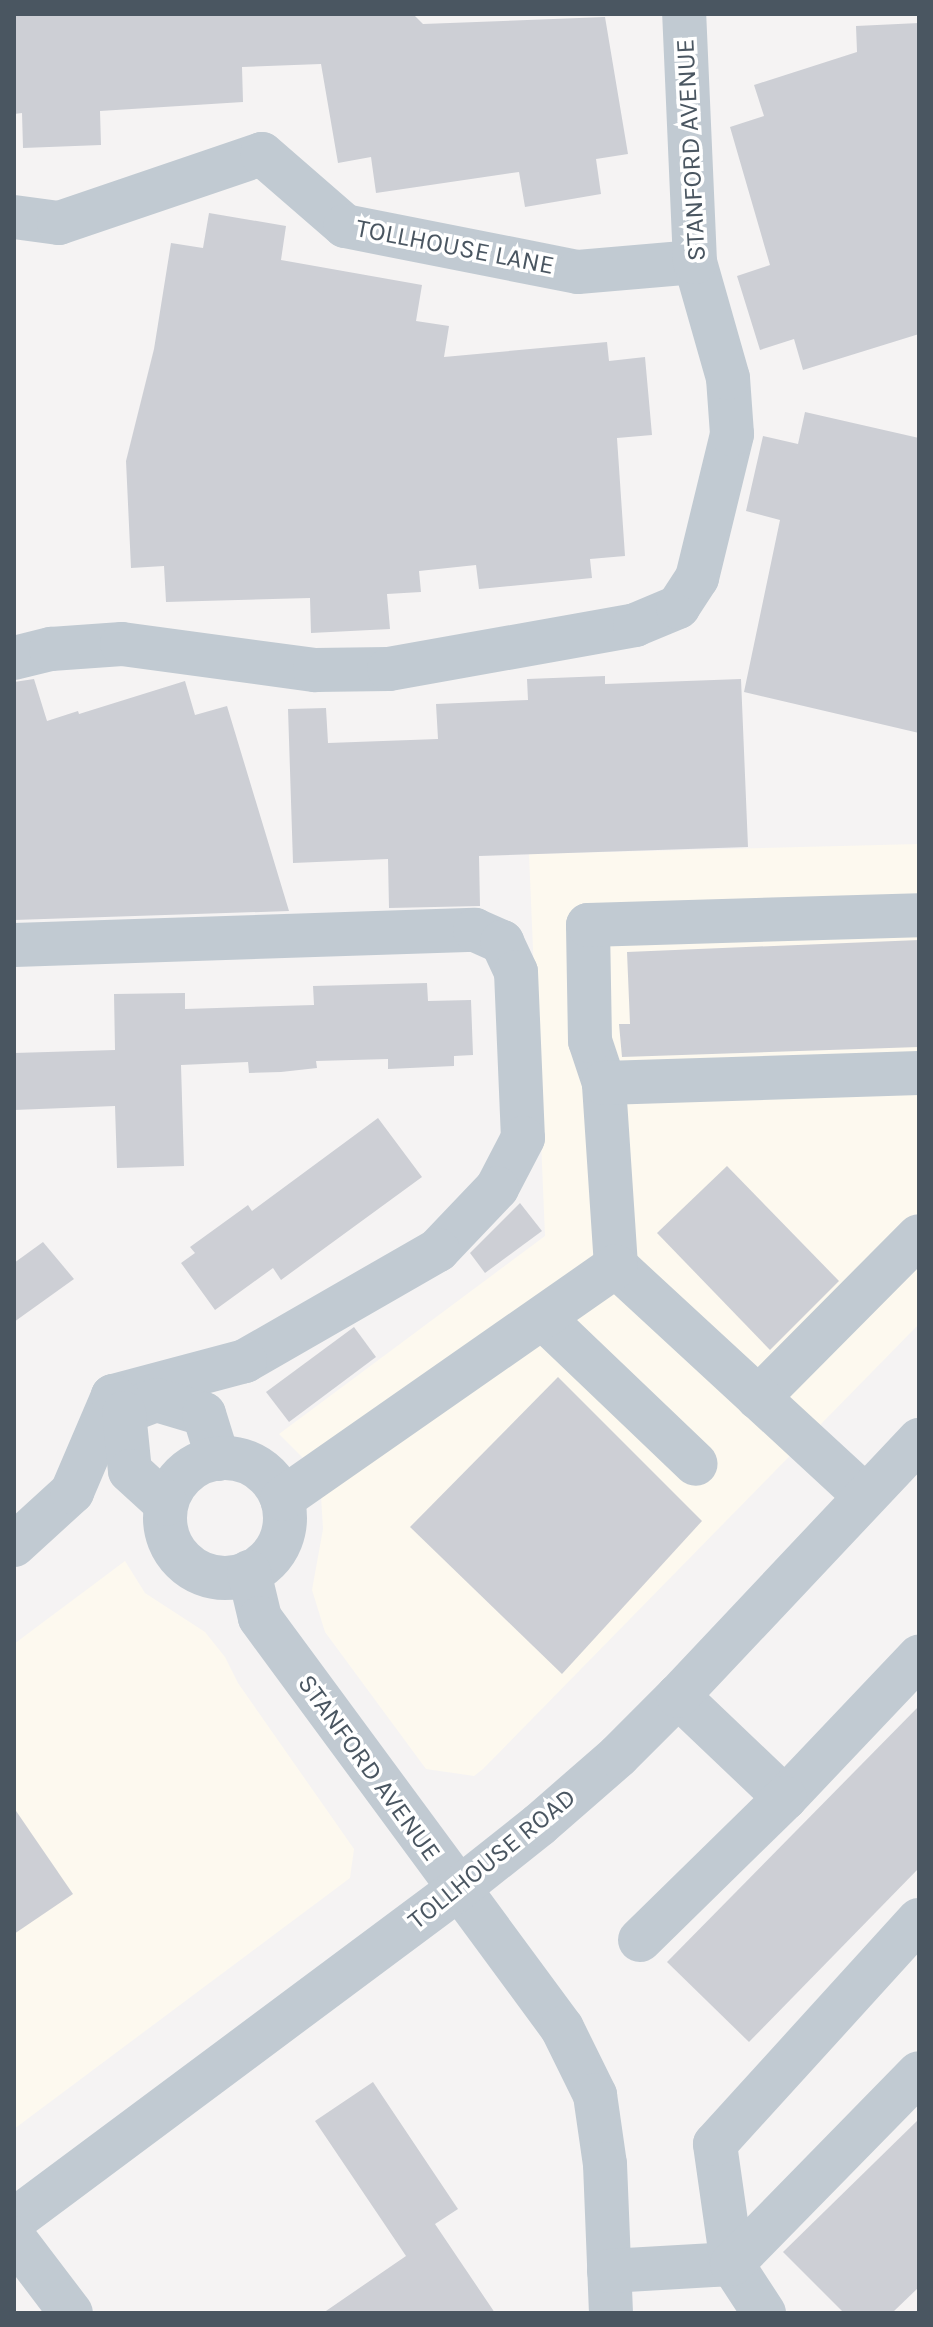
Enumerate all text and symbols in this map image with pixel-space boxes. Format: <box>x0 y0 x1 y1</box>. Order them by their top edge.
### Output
street label: STANFORD AVENUE <box>670 38 712 262</box>
street label: TOLLHOUSE LANE <box>353 212 557 282</box>
street label: STANFORD AVENUE <box>291 1669 447 1867</box>
street label: TOLLHOUSE ROAD <box>402 1782 582 1936</box>

